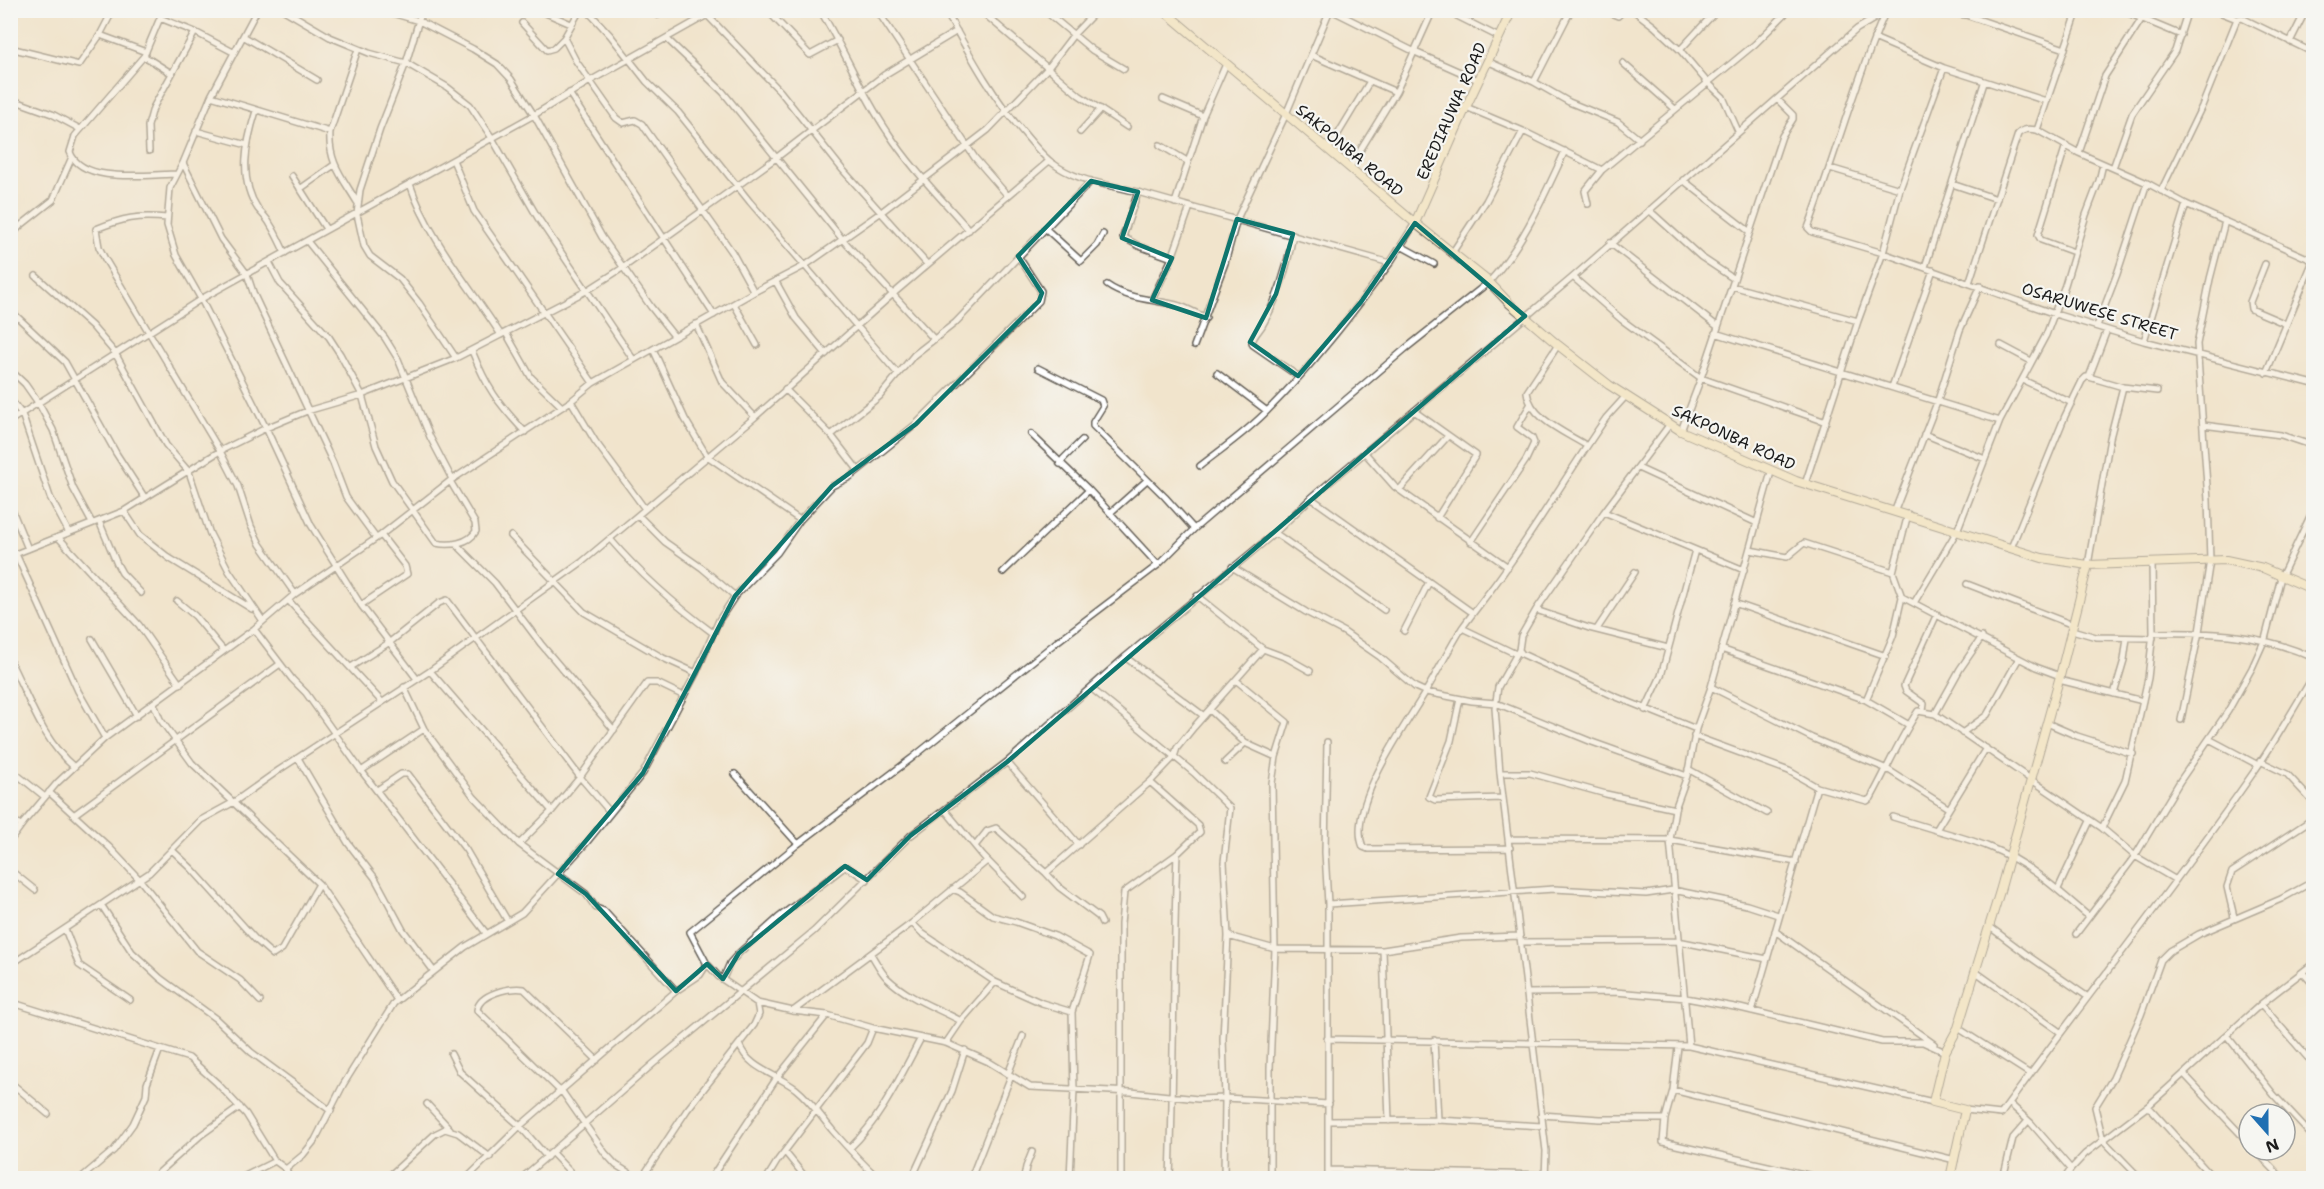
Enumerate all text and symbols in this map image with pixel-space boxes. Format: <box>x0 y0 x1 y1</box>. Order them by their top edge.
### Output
street label: EREDIAUWA ROAD <box>1412 39 1491 183</box>
street label: SAKPONBA ROAD <box>1292 99 1408 201</box>
street label: OSARUWESE STREET <box>2019 278 2180 345</box>
street label: SAKPONBA ROAD <box>1669 400 1799 475</box>
north arrow <box>2237 1102 2297 1162</box>
text: N <box>2263 1133 2282 1158</box>

